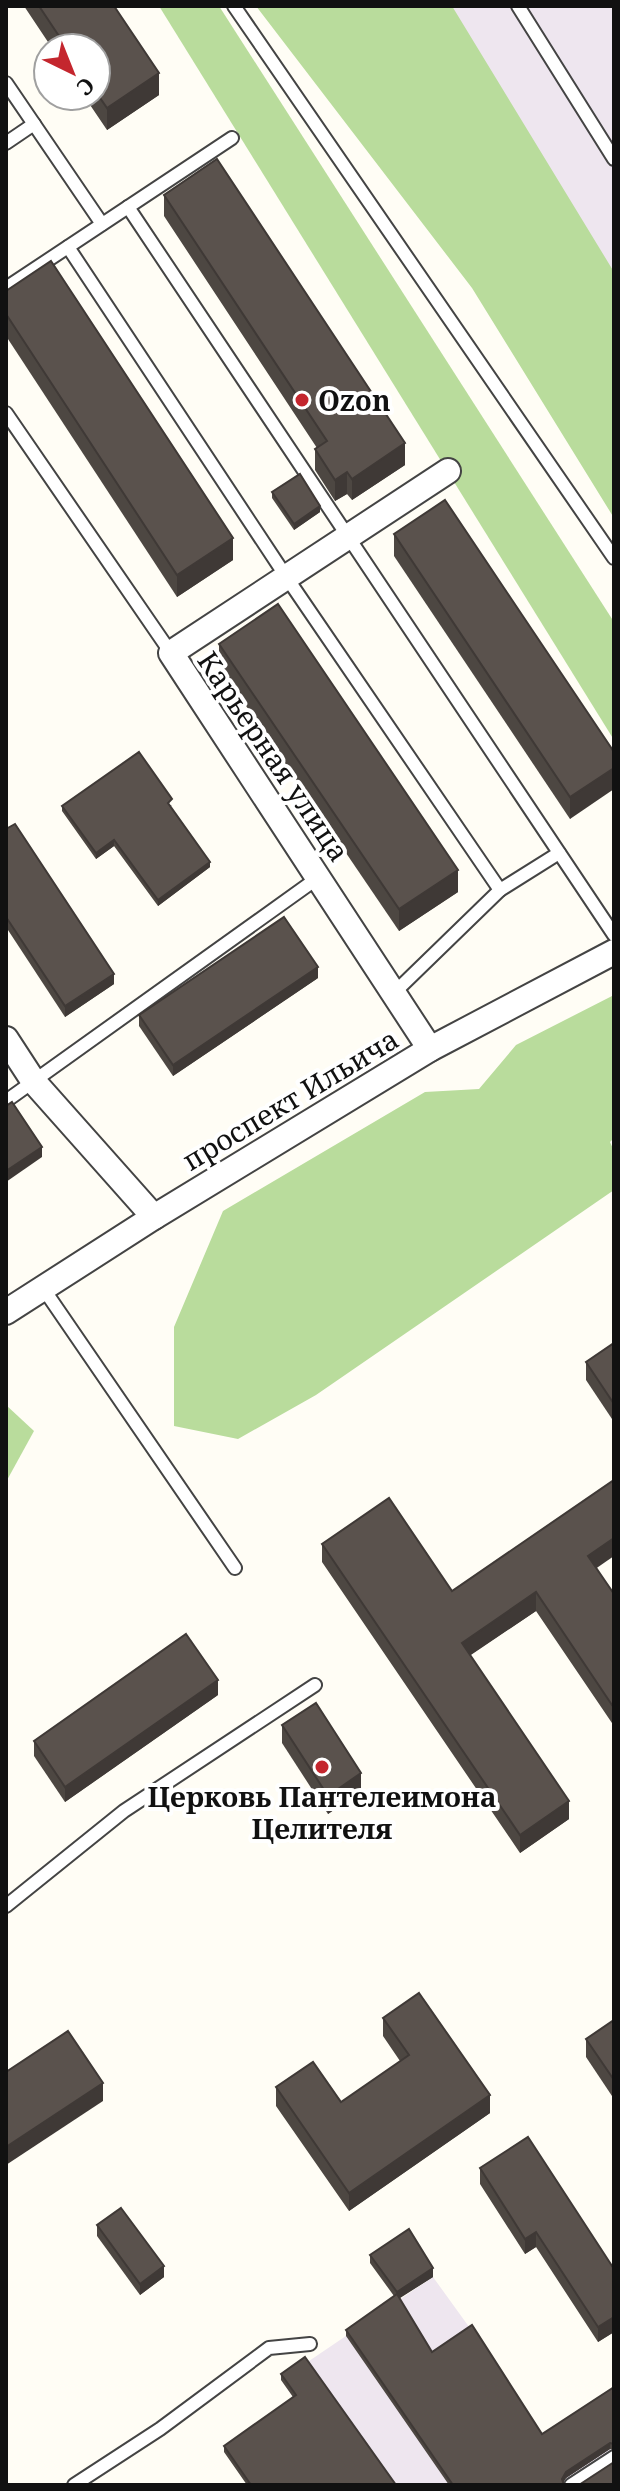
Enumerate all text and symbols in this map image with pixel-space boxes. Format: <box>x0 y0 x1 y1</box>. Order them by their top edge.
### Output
north arrow <box>32 32 112 112</box>
text: С <box>71 71 102 103</box>
place label: Ozon <box>318 381 391 419</box>
marker: Ozon <box>293 391 311 409</box>
street label: Карьерная улица <box>190 644 358 868</box>
street label: проспект Ильича <box>175 1019 405 1179</box>
marker: Церковь Пантелеимона Целителя <box>313 1758 331 1776</box>
place label: Церковь Пантелеимона Целителя <box>148 1777 496 1847</box>

